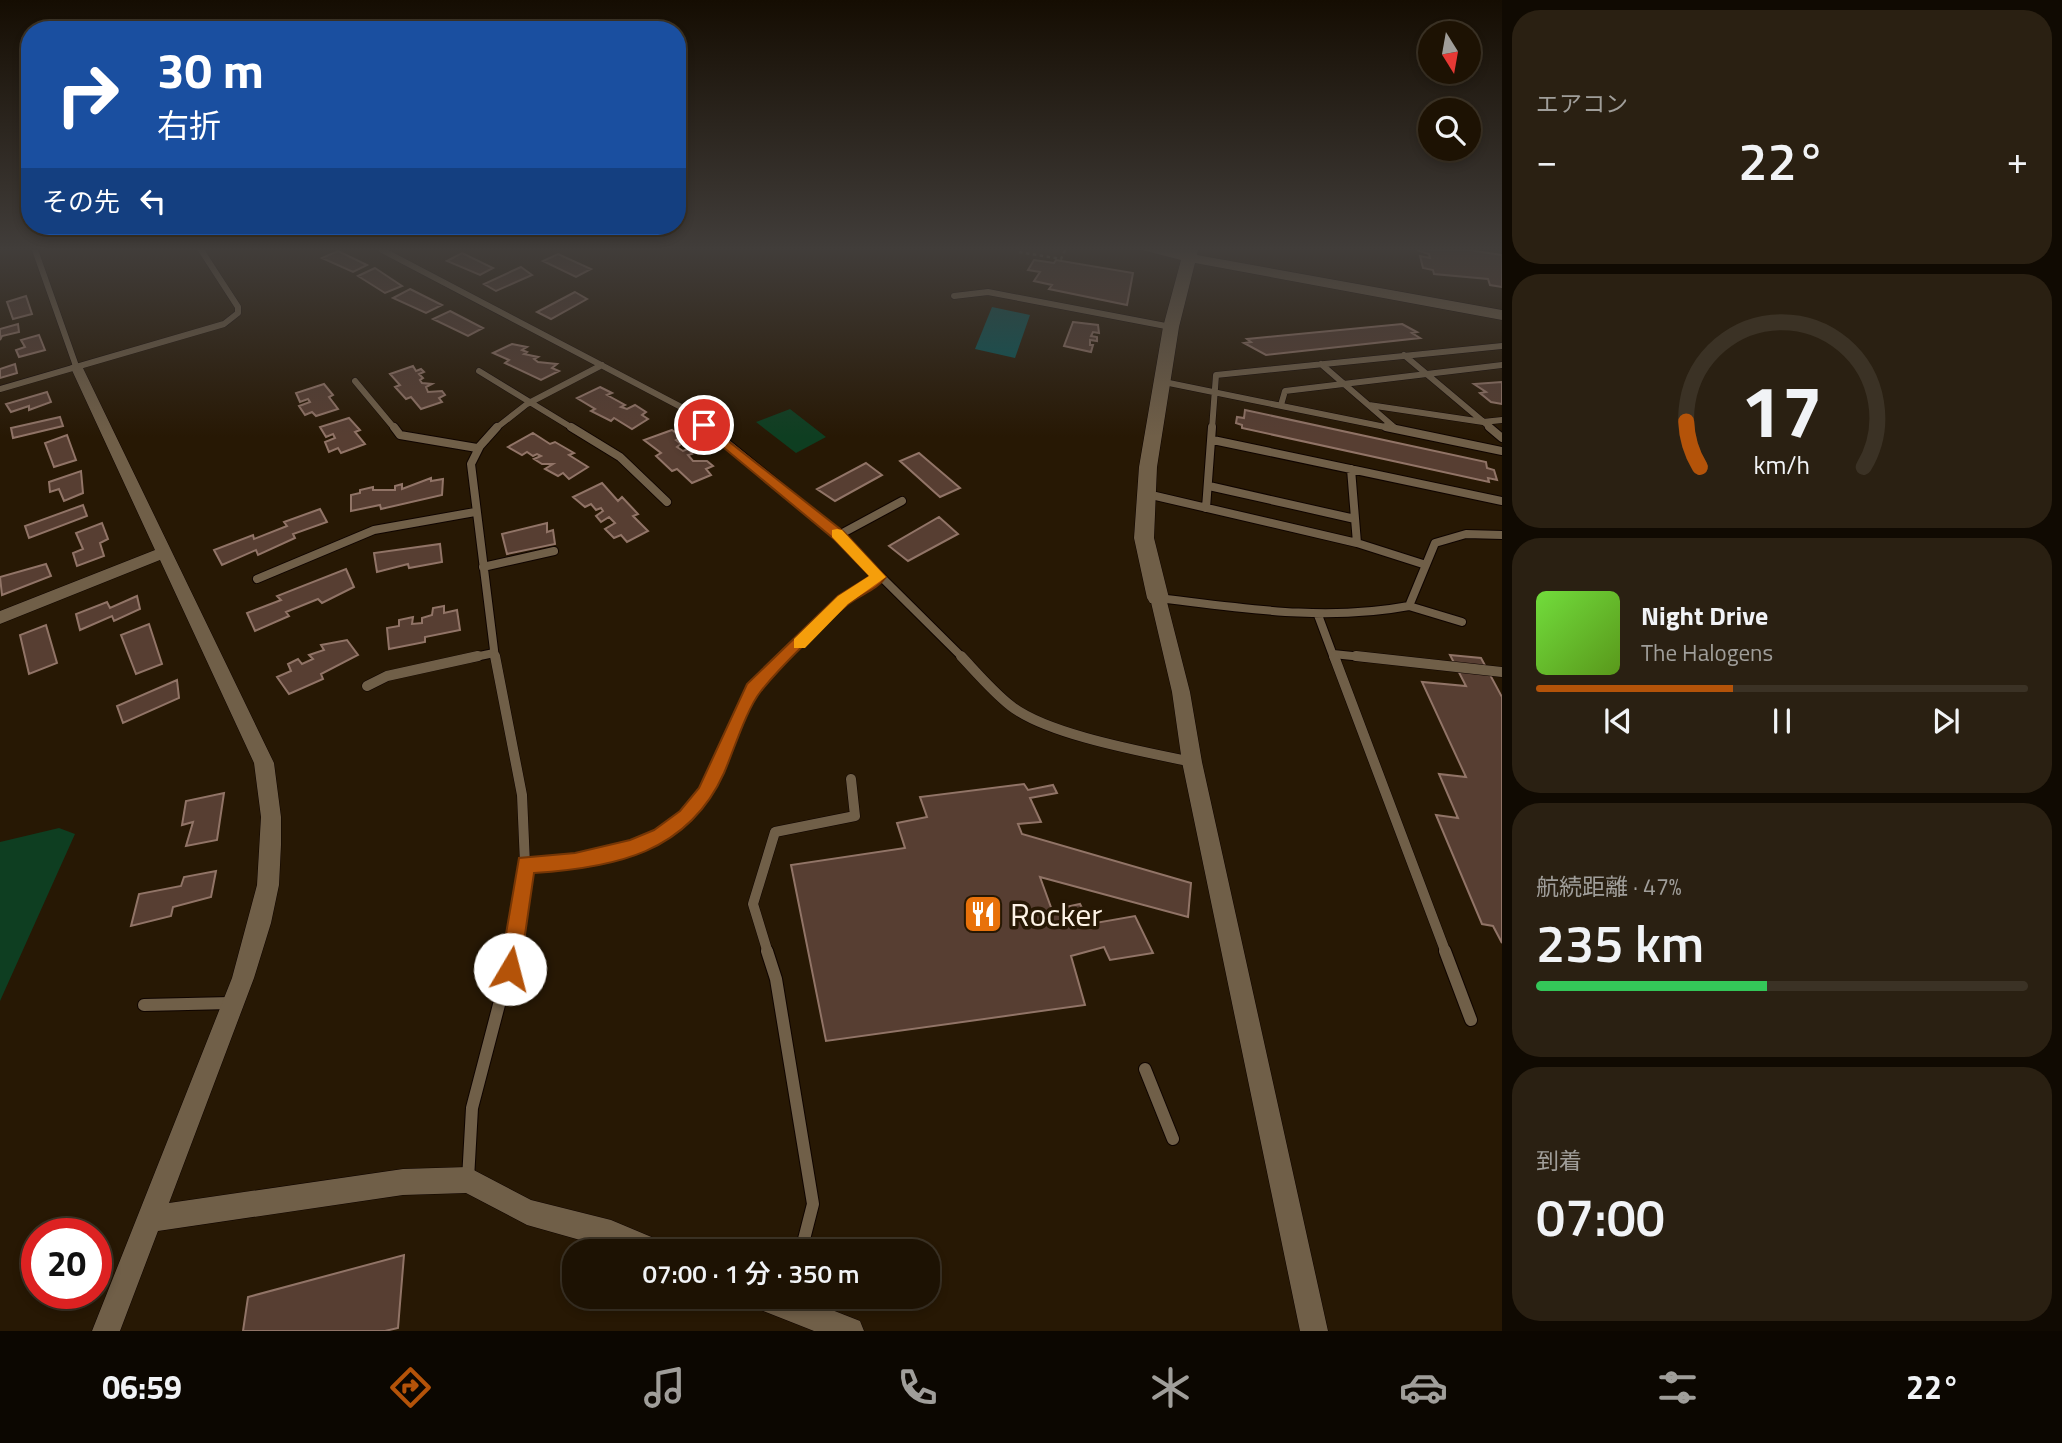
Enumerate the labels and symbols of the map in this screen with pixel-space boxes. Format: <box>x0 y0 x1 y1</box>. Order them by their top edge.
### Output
north arrow <box>1418 21 1480 84</box>
pin <box>674 395 734 455</box>
place label: Rocker <box>1010 890 1102 938</box>
restaurant icon: Rocker <box>962 893 1004 935</box>
position arrow <box>473 932 547 1006</box>
speed limit sign: 20 <box>21 1218 112 1309</box>

